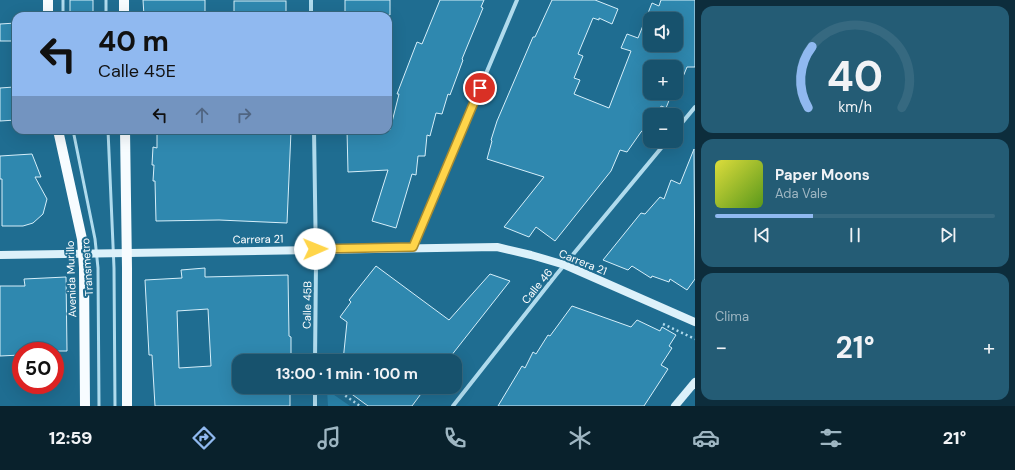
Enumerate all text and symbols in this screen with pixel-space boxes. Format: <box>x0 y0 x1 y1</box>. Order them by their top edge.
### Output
map controls <box>643 12 683 148</box>
button: sound <box>643 12 683 52</box>
text: 40 m <box>98 23 169 60</box>
icon: left <box>32 28 84 80</box>
text: 40 <box>827 49 883 103</box>
text: Calle 45E <box>98 59 176 83</box>
button: + <box>643 60 683 100</box>
pin <box>463 71 497 105</box>
icon: arrive <box>469 77 491 99</box>
text: km/h <box>838 97 872 115</box>
icon: left <box>149 104 171 126</box>
icon: ahead <box>191 104 213 126</box>
icon: right <box>233 104 255 126</box>
button: − <box>643 108 683 148</box>
text: Paper Moons <box>775 165 870 185</box>
text: Ada Vale <box>775 185 827 202</box>
icon: previous <box>751 224 773 246</box>
icon: pause <box>844 224 866 246</box>
icon: next <box>937 224 959 246</box>
position arrow <box>294 228 336 270</box>
street label: Carrera 21 <box>232 232 284 246</box>
street label: Transmetro <box>78 238 96 296</box>
street label: Avenida Murillo <box>63 240 79 318</box>
street label: Carrera 21 <box>557 246 609 278</box>
street label: Calle 46 <box>518 265 556 307</box>
street label: Calle 45B <box>300 281 314 329</box>
text: Clima <box>715 308 749 325</box>
text: 21° <box>835 328 875 367</box>
text: − <box>715 333 727 362</box>
text: + <box>983 333 995 362</box>
speed limit sign: 50 <box>12 342 64 394</box>
text: 13:00 · 1 min · 100 m <box>276 364 418 384</box>
icon: directions <box>190 424 218 452</box>
icon: music <box>315 424 343 452</box>
icon: phone <box>441 424 469 452</box>
icon: climate <box>566 424 594 452</box>
icon: car <box>692 424 720 452</box>
icon: filters <box>817 424 845 452</box>
text: 12:59 <box>49 426 92 450</box>
text: 21° <box>943 426 966 450</box>

